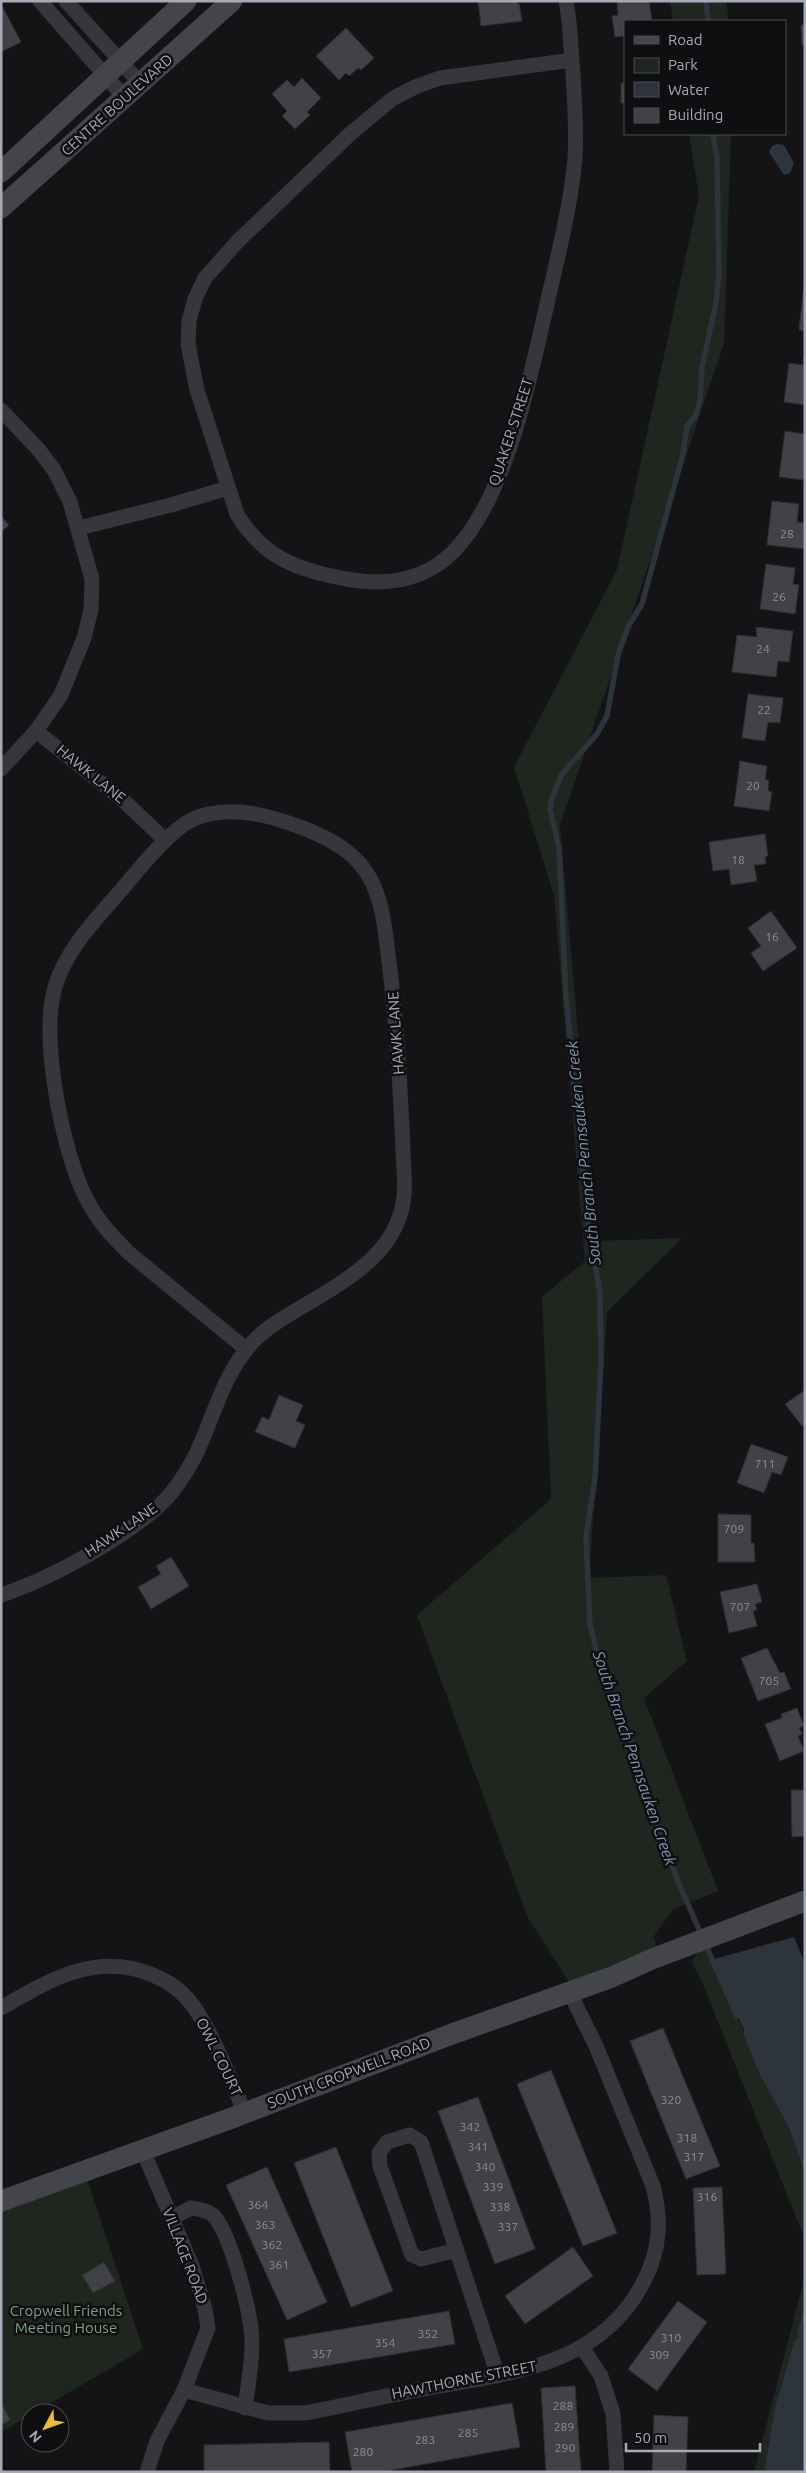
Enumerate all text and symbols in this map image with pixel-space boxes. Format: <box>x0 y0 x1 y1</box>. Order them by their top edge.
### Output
legend <box>624 20 786 135</box>
text: Road <box>668 31 703 48</box>
street label: CENTRE BOULEVARD <box>58 50 176 159</box>
text: Park <box>668 56 698 73</box>
text: Water <box>668 81 709 98</box>
text: Building <box>668 106 723 123</box>
street label: QUAKER STREET <box>485 375 536 488</box>
house number: 28 <box>780 527 794 540</box>
house number: 26 <box>772 590 786 603</box>
house number: 24 <box>756 642 770 655</box>
house number: 22 <box>757 703 771 716</box>
street label: HAWK LANE <box>54 741 129 806</box>
house number: 20 <box>746 779 760 792</box>
house number: 18 <box>731 853 745 866</box>
house number: 16 <box>765 930 779 943</box>
street label: HAWK LANE <box>384 991 407 1075</box>
water label: South Branch Pennsauken Creek <box>562 1039 604 1267</box>
house number: 711 <box>755 1457 775 1470</box>
street label: HAWK LANE <box>81 1499 160 1560</box>
house number: 709 <box>724 1522 744 1535</box>
house number: 707 <box>730 1600 750 1613</box>
water label: South Branch Pennsauken Creek <box>589 1647 681 1868</box>
house number: 705 <box>759 1674 779 1687</box>
street label: OWL COURT <box>193 2015 246 2099</box>
street label: SOUTH CROPWELL ROAD <box>265 2034 433 2112</box>
house number: 320 <box>661 2093 681 2106</box>
house number: 342 <box>460 2120 480 2133</box>
house number: 318 <box>677 2131 697 2144</box>
house number: 341 <box>468 2140 488 2153</box>
house number: 317 <box>684 2150 704 2163</box>
house number: 340 <box>475 2160 495 2173</box>
house number: 339 <box>483 2180 503 2193</box>
house number: 316 <box>697 2190 717 2203</box>
house number: 364 <box>248 2198 268 2211</box>
house number: 338 <box>490 2200 510 2213</box>
street label: VILLAGE ROAD <box>159 2205 212 2306</box>
house number: 363 <box>255 2218 275 2231</box>
house number: 337 <box>498 2220 518 2233</box>
house number: 362 <box>262 2238 282 2251</box>
house number: 361 <box>269 2258 289 2271</box>
park label: Cropwell Friends Meeting House <box>10 2302 122 2336</box>
house number: 352 <box>418 2327 438 2340</box>
house number: 310 <box>661 2331 681 2344</box>
house number: 354 <box>375 2336 395 2349</box>
house number: 357 <box>312 2347 332 2360</box>
house number: 309 <box>649 2348 669 2361</box>
street label: HAWTHORNE STREET <box>390 2357 538 2402</box>
house number: 288 <box>553 2399 573 2412</box>
north arrow <box>20 2403 70 2453</box>
house number: 289 <box>554 2420 574 2433</box>
scale bar <box>626 2420 760 2452</box>
house number: 285 <box>458 2426 478 2439</box>
text: N <box>26 2427 45 2446</box>
text: 50 m <box>634 2429 667 2446</box>
house number: 283 <box>415 2433 435 2446</box>
house number: 290 <box>555 2441 575 2454</box>
house number: 280 <box>353 2445 373 2458</box>

